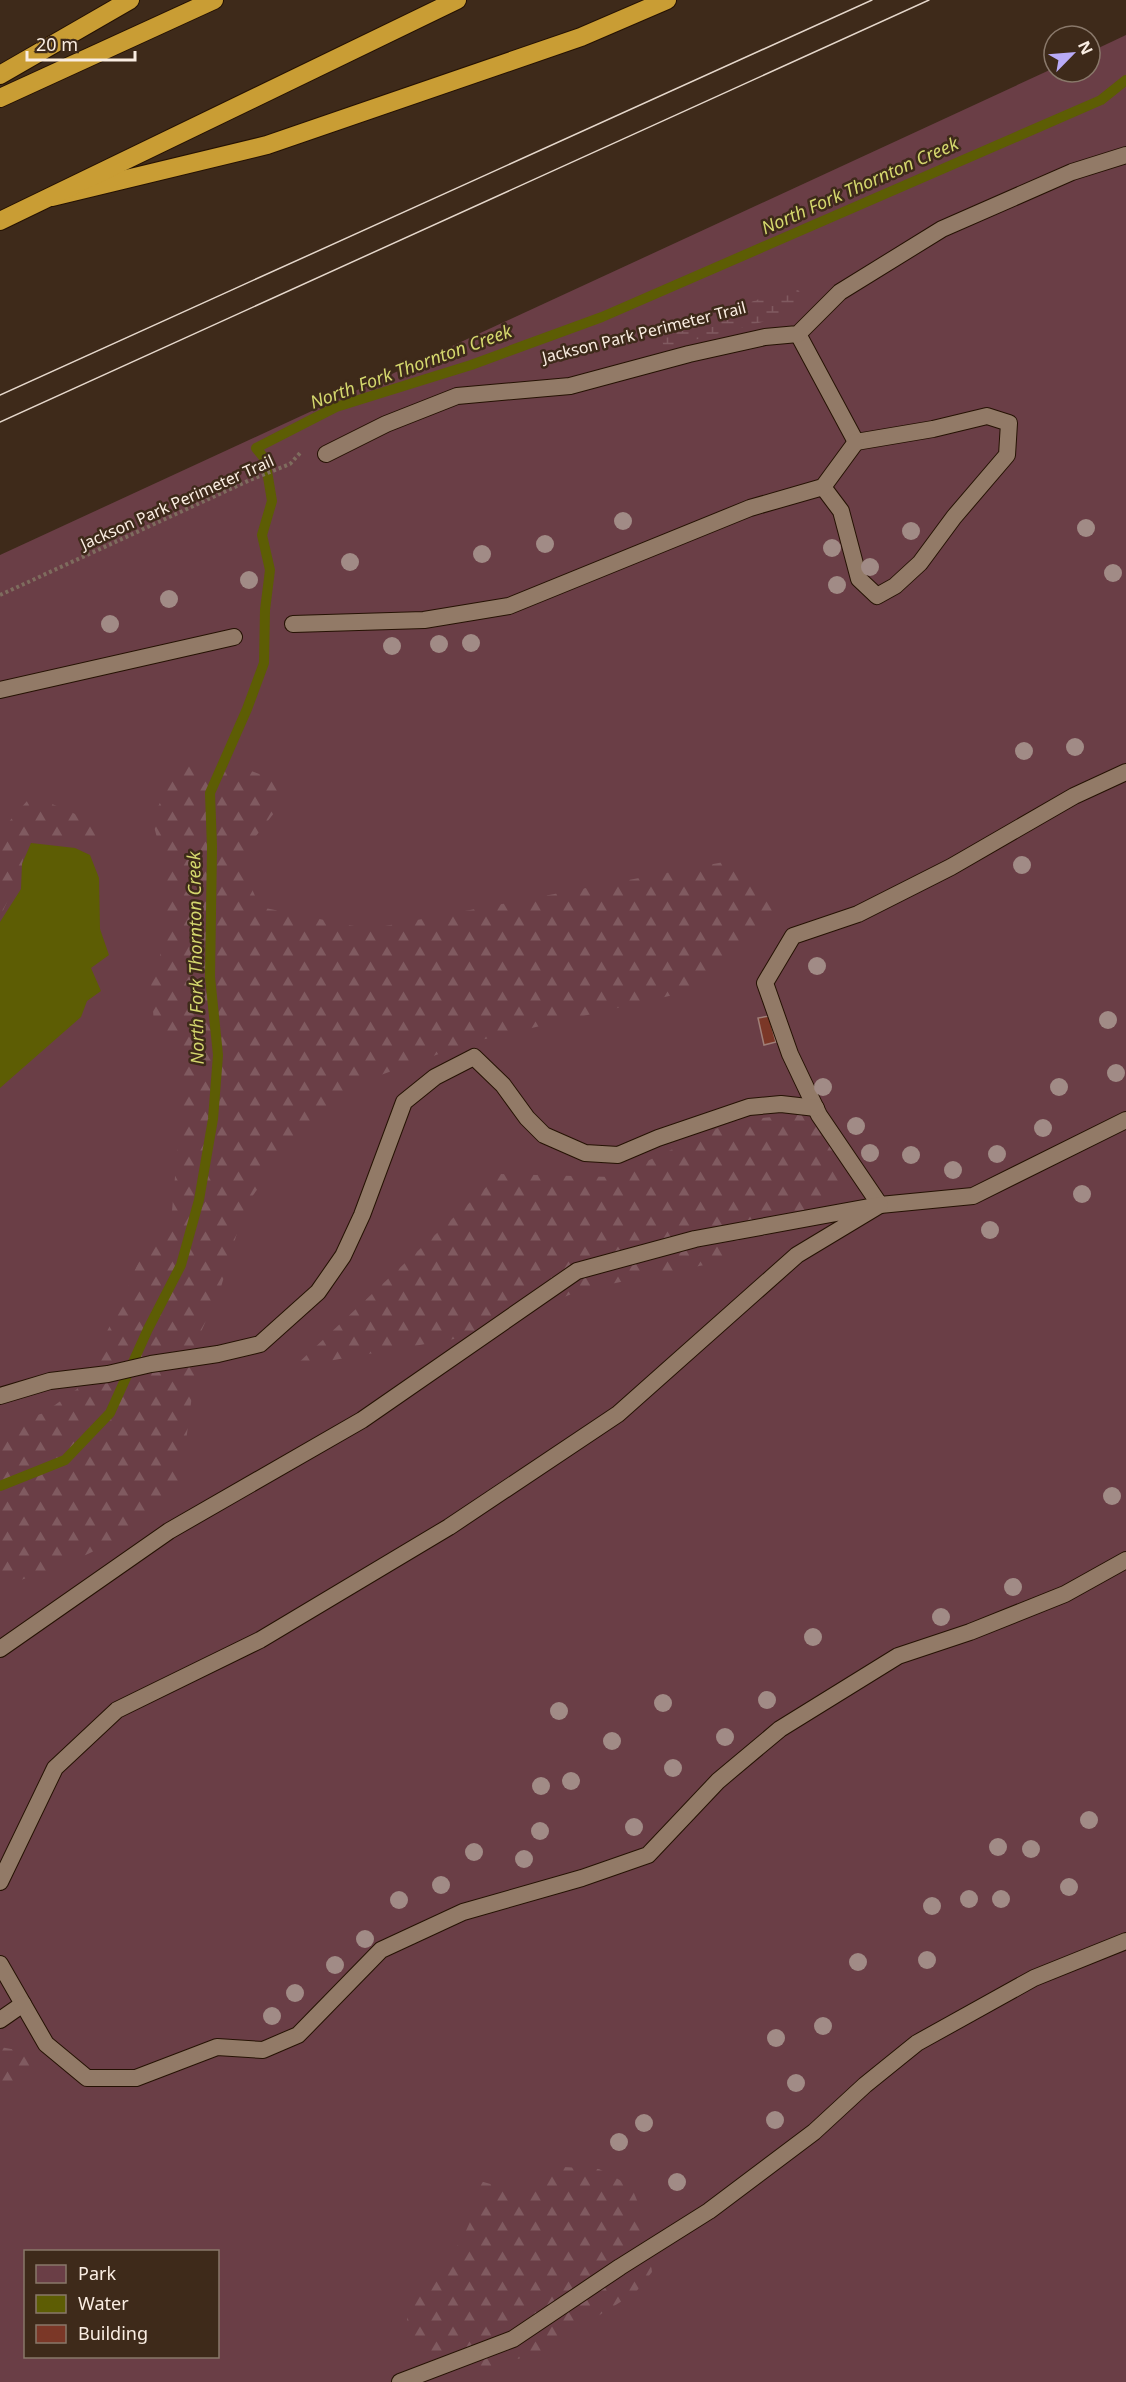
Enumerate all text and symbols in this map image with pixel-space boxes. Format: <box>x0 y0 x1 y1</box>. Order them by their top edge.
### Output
scale bar <box>27 24 135 62</box>
north arrow <box>1042 24 1102 84</box>
text: 20 m <box>36 32 78 56</box>
text: N <box>1073 37 1098 58</box>
water label: North Fork Thornton Creek <box>757 130 963 239</box>
street label: Jackson Park Perimeter Trail <box>538 296 748 369</box>
water label: North Fork Thornton Creek <box>306 318 516 414</box>
street label: Jackson Park Perimeter Trail <box>75 449 277 555</box>
water label: North Fork Thornton Creek <box>181 850 209 1065</box>
legend <box>24 2250 219 2358</box>
text: Park <box>78 2261 116 2285</box>
text: Water <box>78 2291 129 2315</box>
text: Building <box>78 2321 148 2345</box>

